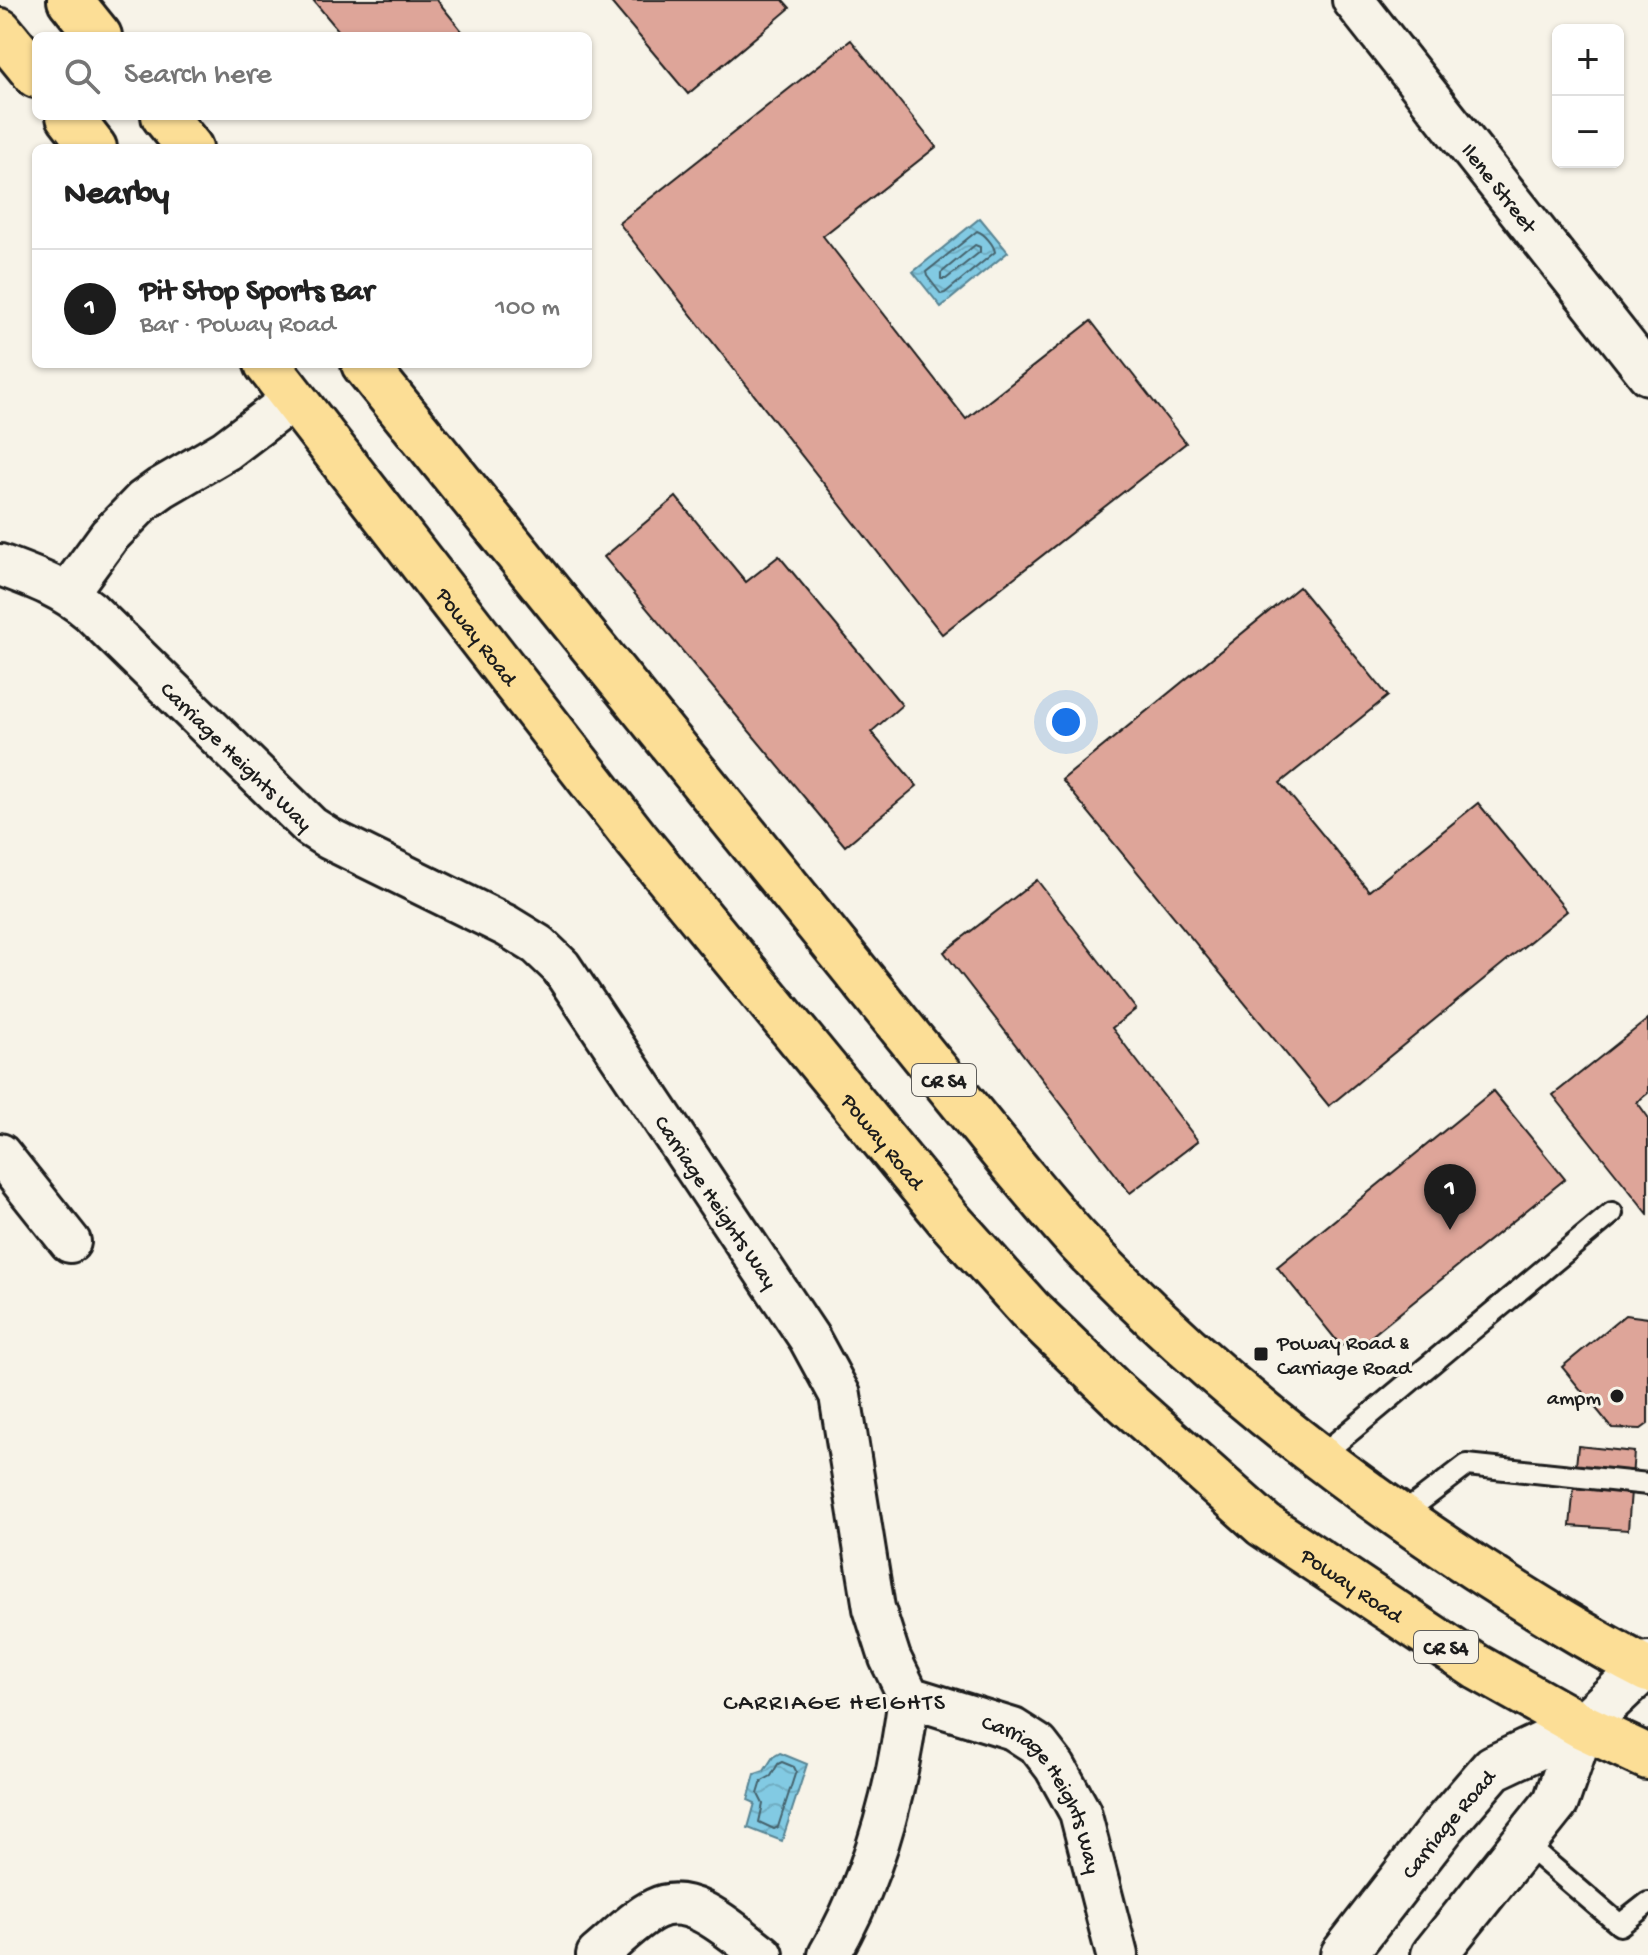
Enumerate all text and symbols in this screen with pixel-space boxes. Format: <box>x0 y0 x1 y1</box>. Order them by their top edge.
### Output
map controls <box>1552 24 1624 168</box>
button: + <box>1552 24 1624 96</box>
search box <box>32 32 592 120</box>
icon: search <box>60 54 104 98</box>
text: Search here <box>124 59 272 94</box>
button: − <box>1552 96 1624 168</box>
street label: Ilene Street <box>1454 139 1542 241</box>
text: Nearby <box>64 176 169 216</box>
text: Pit Stop Sports Bar <box>140 276 374 311</box>
text: 1 <box>85 294 95 325</box>
text: 100 m <box>495 294 560 325</box>
text: Bar · Poway Road <box>140 311 336 342</box>
street label: Poway Road <box>428 583 522 694</box>
street label: Carriage Heights Way <box>153 678 317 838</box>
your location <box>1046 702 1086 742</box>
road number: CR S4 <box>912 1064 976 1096</box>
street label: Poway Road <box>833 1089 930 1198</box>
street label: Carriage Heights Way <box>647 1112 781 1295</box>
pin: 1 <box>1424 1164 1476 1230</box>
place label: Poway Road & Carriage Road <box>1276 1332 1413 1383</box>
marker: Poway Road & Carriage Road <box>1252 1345 1270 1363</box>
place label: ampm <box>1547 1387 1601 1413</box>
marker: ampm <box>1608 1387 1626 1405</box>
street label: Poway Road <box>1294 1544 1408 1632</box>
road number: CR S4 <box>1414 1631 1478 1663</box>
district label: CARRIAGE HEIGHTS <box>723 1690 947 1719</box>
street label: Carriage Heights Way <box>978 1711 1104 1877</box>
street label: Carriage Road <box>1398 1764 1504 1886</box>

